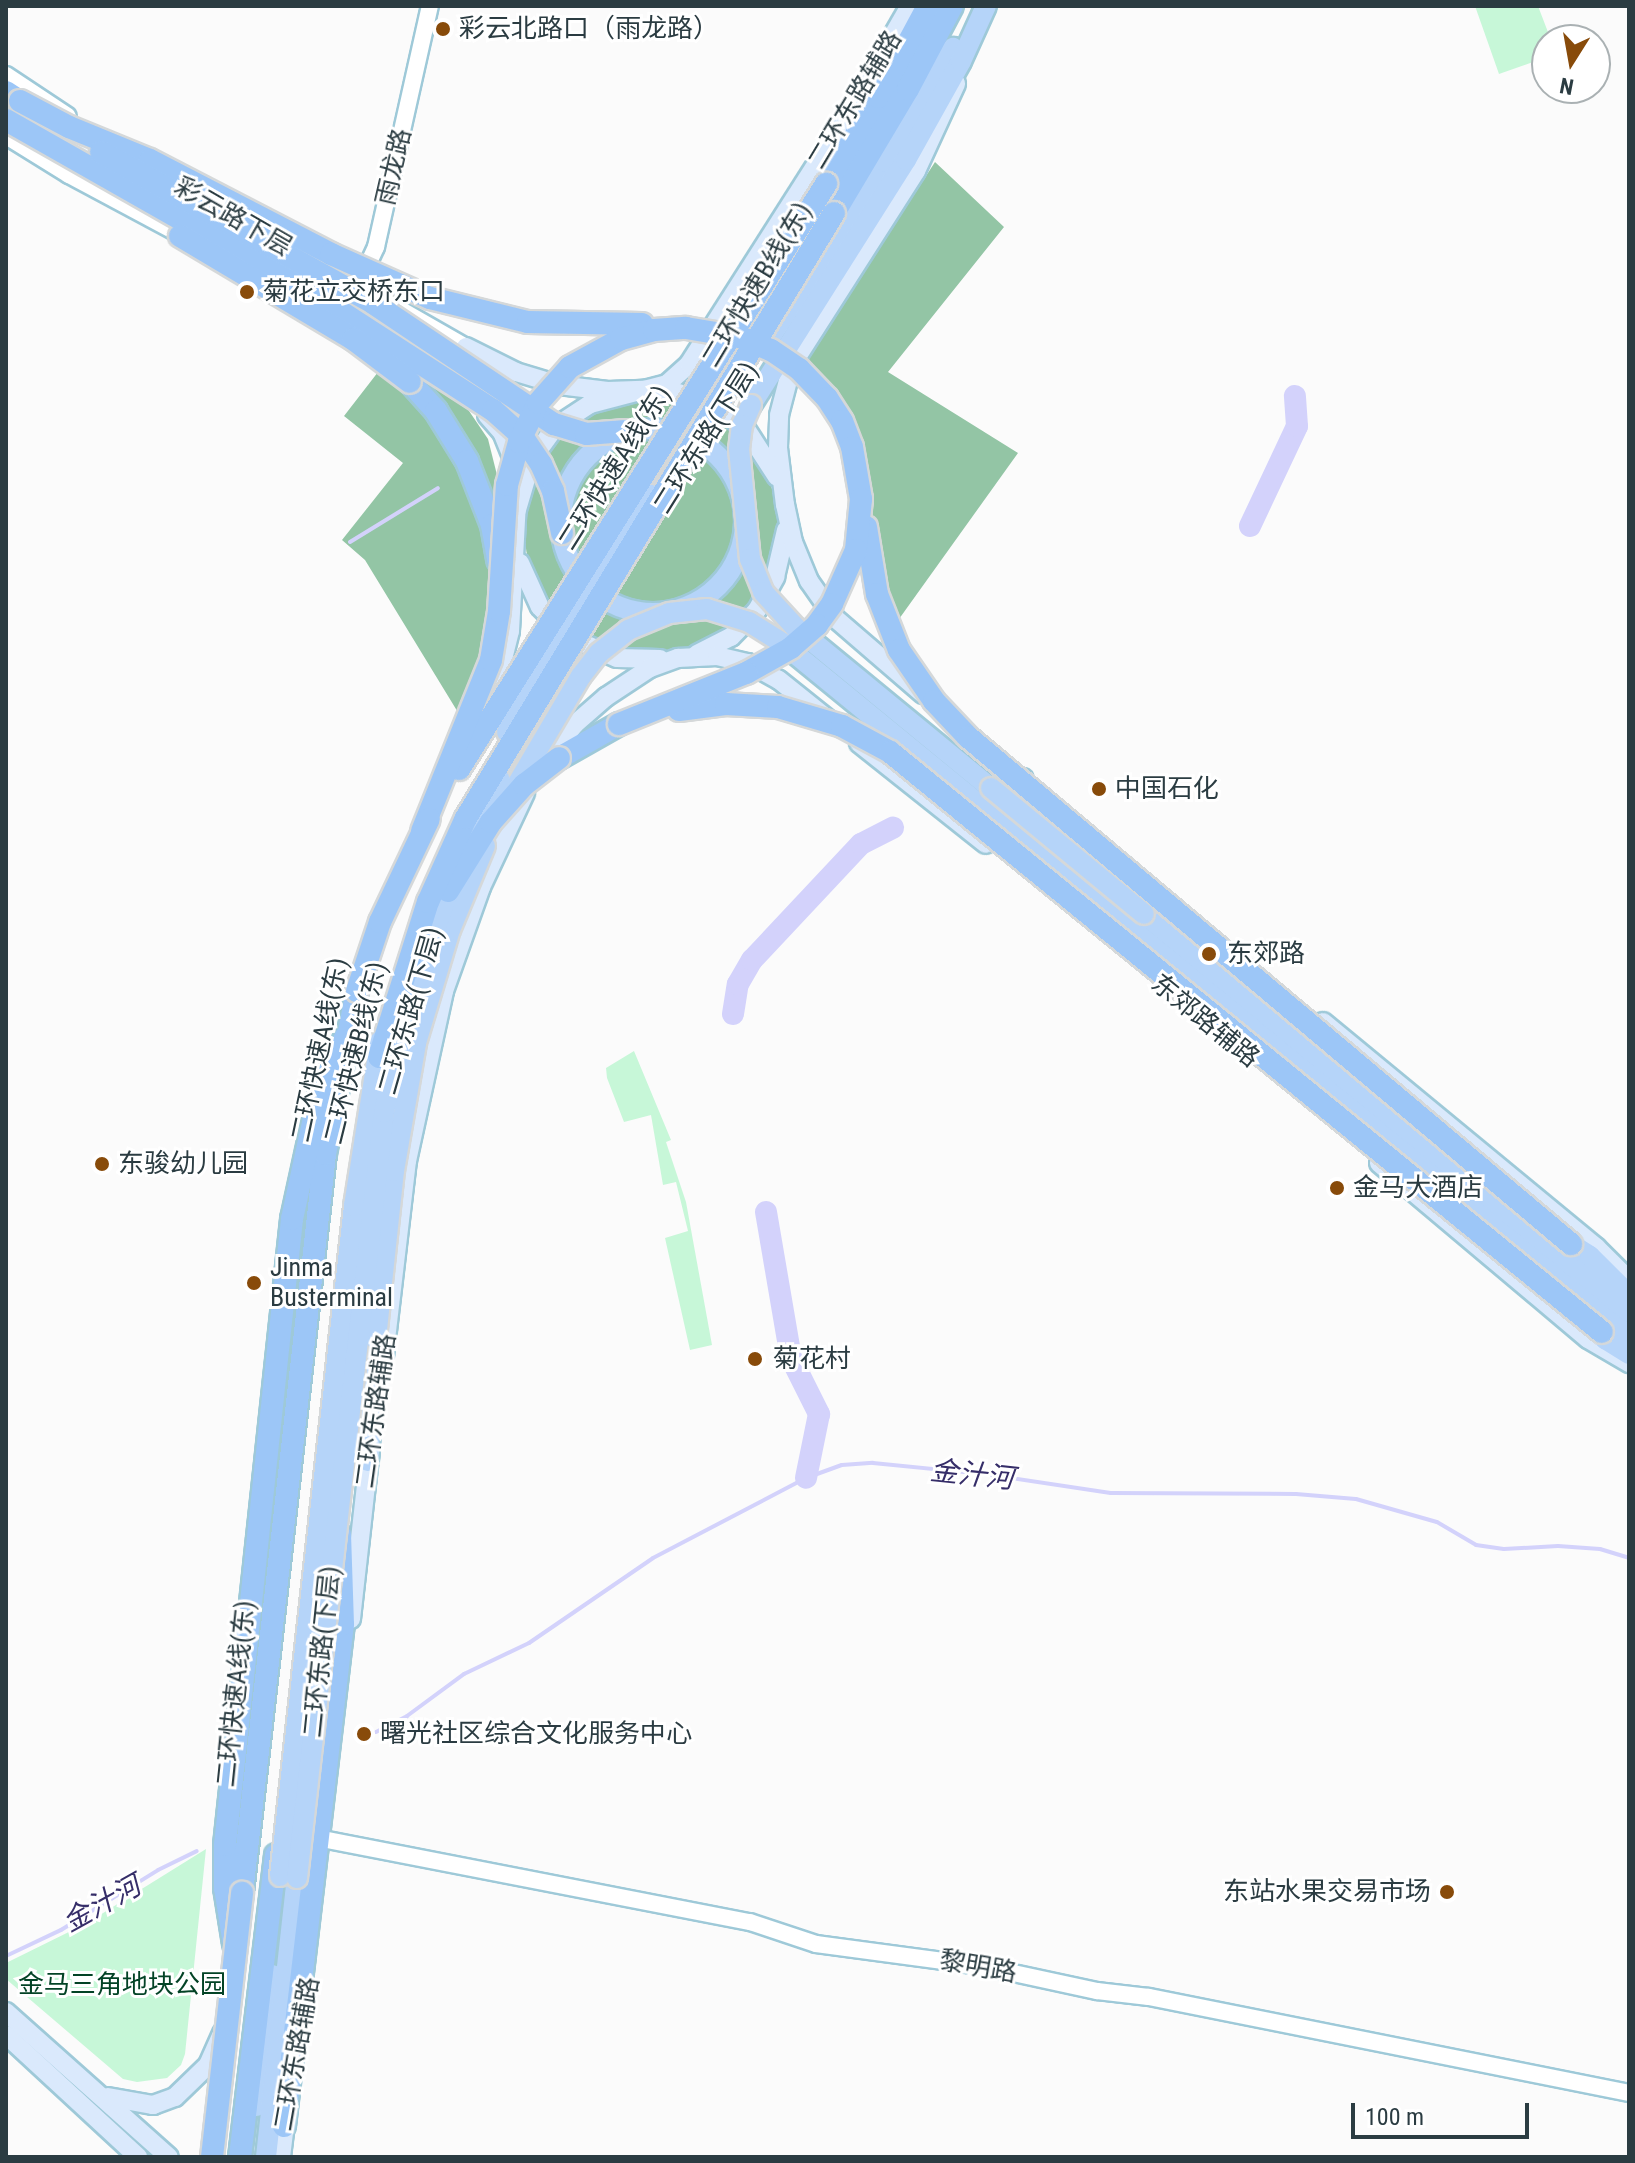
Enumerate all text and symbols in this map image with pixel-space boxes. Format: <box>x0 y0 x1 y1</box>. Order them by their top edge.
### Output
place label: 彩云北路口（雨龙路） <box>459 13 719 45</box>
marker: 彩云北路口（雨龙路） <box>434 20 452 38</box>
north arrow <box>1531 24 1611 104</box>
street label: 二环东路辅路 <box>801 25 909 175</box>
text: N <box>1558 73 1576 100</box>
street label: 雨龙路 <box>370 125 418 209</box>
street label: 彩云路下层 <box>169 171 297 263</box>
street label: 二环快速B线(东) <box>696 197 818 373</box>
place label: 菊花立交桥东口 <box>263 276 445 308</box>
marker: 菊花立交桥东口 <box>238 283 256 301</box>
street label: 二环东路(下层) <box>647 357 765 519</box>
street label: 二环快速A线(东) <box>552 380 678 556</box>
place label: 中国石化 <box>1115 773 1219 805</box>
marker: 中国石化 <box>1090 780 1108 798</box>
street label: 二环东路(下层) <box>372 924 450 1098</box>
place label: 东郊路 <box>1227 938 1305 970</box>
marker: 东郊路 <box>1198 943 1220 965</box>
street label: 二环快速A线(东) <box>285 955 355 1145</box>
street label: 二环快速B线(东) <box>318 959 394 1147</box>
street label: 东郊路辅路 <box>1145 968 1265 1074</box>
place label: 东骏幼儿园 <box>118 1148 248 1180</box>
marker: 东骏幼儿园 <box>93 1155 111 1173</box>
place label: 金马大酒店 <box>1353 1172 1483 1204</box>
marker: 金马大酒店 <box>1328 1179 1346 1197</box>
place label: Jinma Busterminal <box>270 1252 393 1314</box>
marker: Jinma Busterminal <box>245 1274 263 1292</box>
street label: 二环东路辅路 <box>350 1332 402 1490</box>
place label: 菊花村 <box>773 1343 851 1375</box>
marker: 菊花村 <box>744 1348 766 1370</box>
water label: 金汁河 <box>928 1454 1016 1496</box>
street label: 二环东路(下层) <box>297 1565 347 1739</box>
street label: 二环快速A线(东) <box>211 1599 261 1789</box>
place label: 曙光社区综合文化服务中心 <box>380 1718 692 1750</box>
marker: 曙光社区综合文化服务中心 <box>355 1725 373 1743</box>
water label: 金汁河 <box>57 1869 147 1939</box>
place label: 东站水果交易市场 <box>1223 1876 1431 1908</box>
marker: 东站水果交易市场 <box>1438 1883 1456 1901</box>
street label: 黎明路 <box>937 1945 1019 1989</box>
park label: 金马三角地块公园 <box>18 1969 226 2001</box>
street label: 二环东路辅路 <box>268 1974 326 2134</box>
scale bar <box>1355 2087 1533 2137</box>
text: 100 m <box>1365 2103 1424 2131</box>

